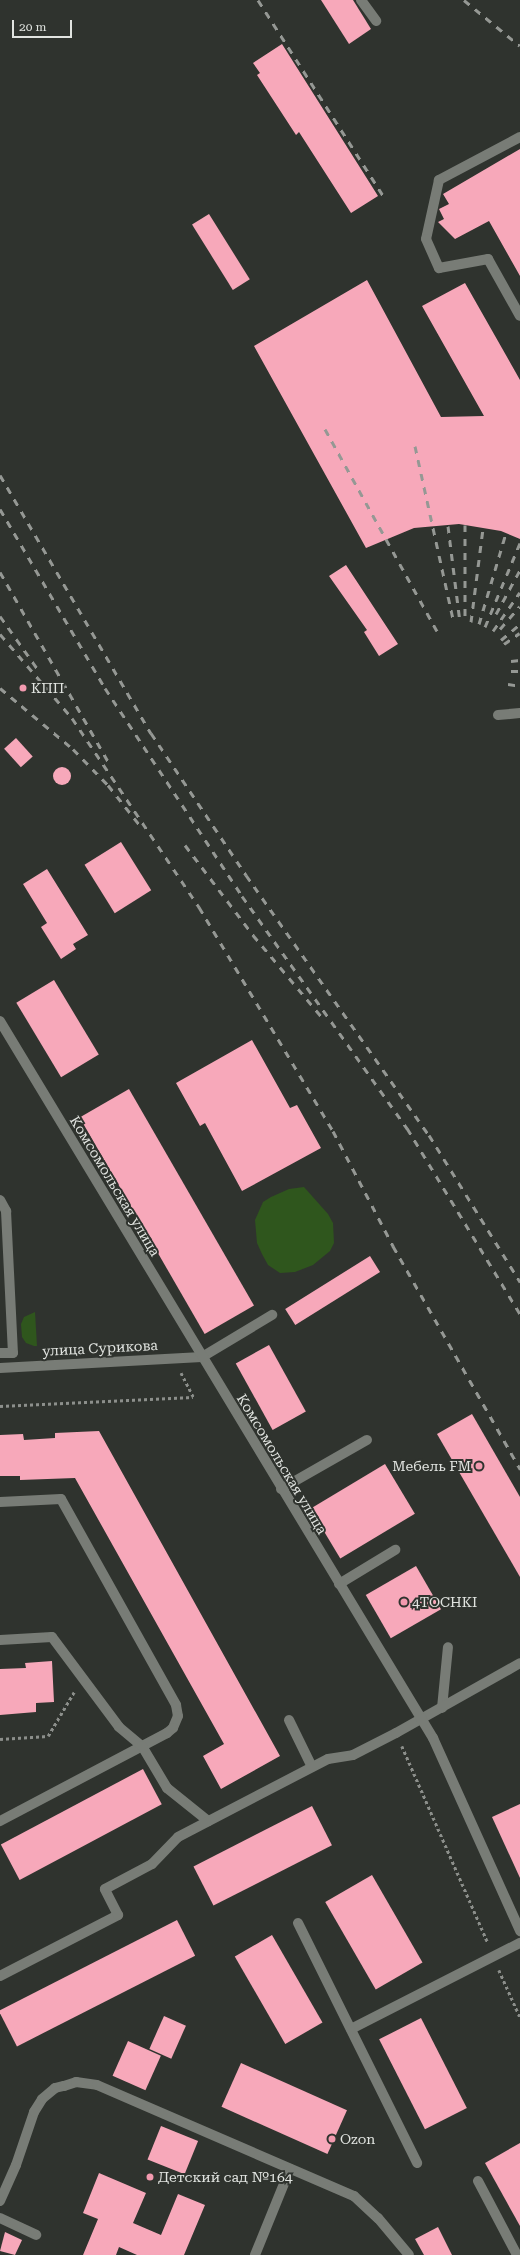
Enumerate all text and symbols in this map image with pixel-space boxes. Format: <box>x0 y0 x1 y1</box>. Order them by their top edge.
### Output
scale bar <box>14 12 74 38</box>
text: 20 m <box>19 20 46 34</box>
place label: КПП <box>31 680 64 696</box>
marker: КПП <box>18 683 28 693</box>
street label: Комсомольская улица <box>66 1113 164 1259</box>
street label: улица Сурикова <box>42 1337 158 1359</box>
street label: Комсомольская улица <box>233 1391 331 1537</box>
place label: Мебель FM <box>392 1458 471 1474</box>
marker: Мебель FM <box>474 1461 484 1471</box>
place label: 4TOCHKI <box>412 1594 477 1610</box>
marker: 4TOCHKI <box>399 1597 409 1607</box>
place label: Ozon <box>340 2131 375 2147</box>
marker: Ozon <box>327 2134 337 2144</box>
place label: Детский сад №164 <box>158 2169 293 2185</box>
marker: Детский сад №164 <box>145 2172 155 2182</box>

